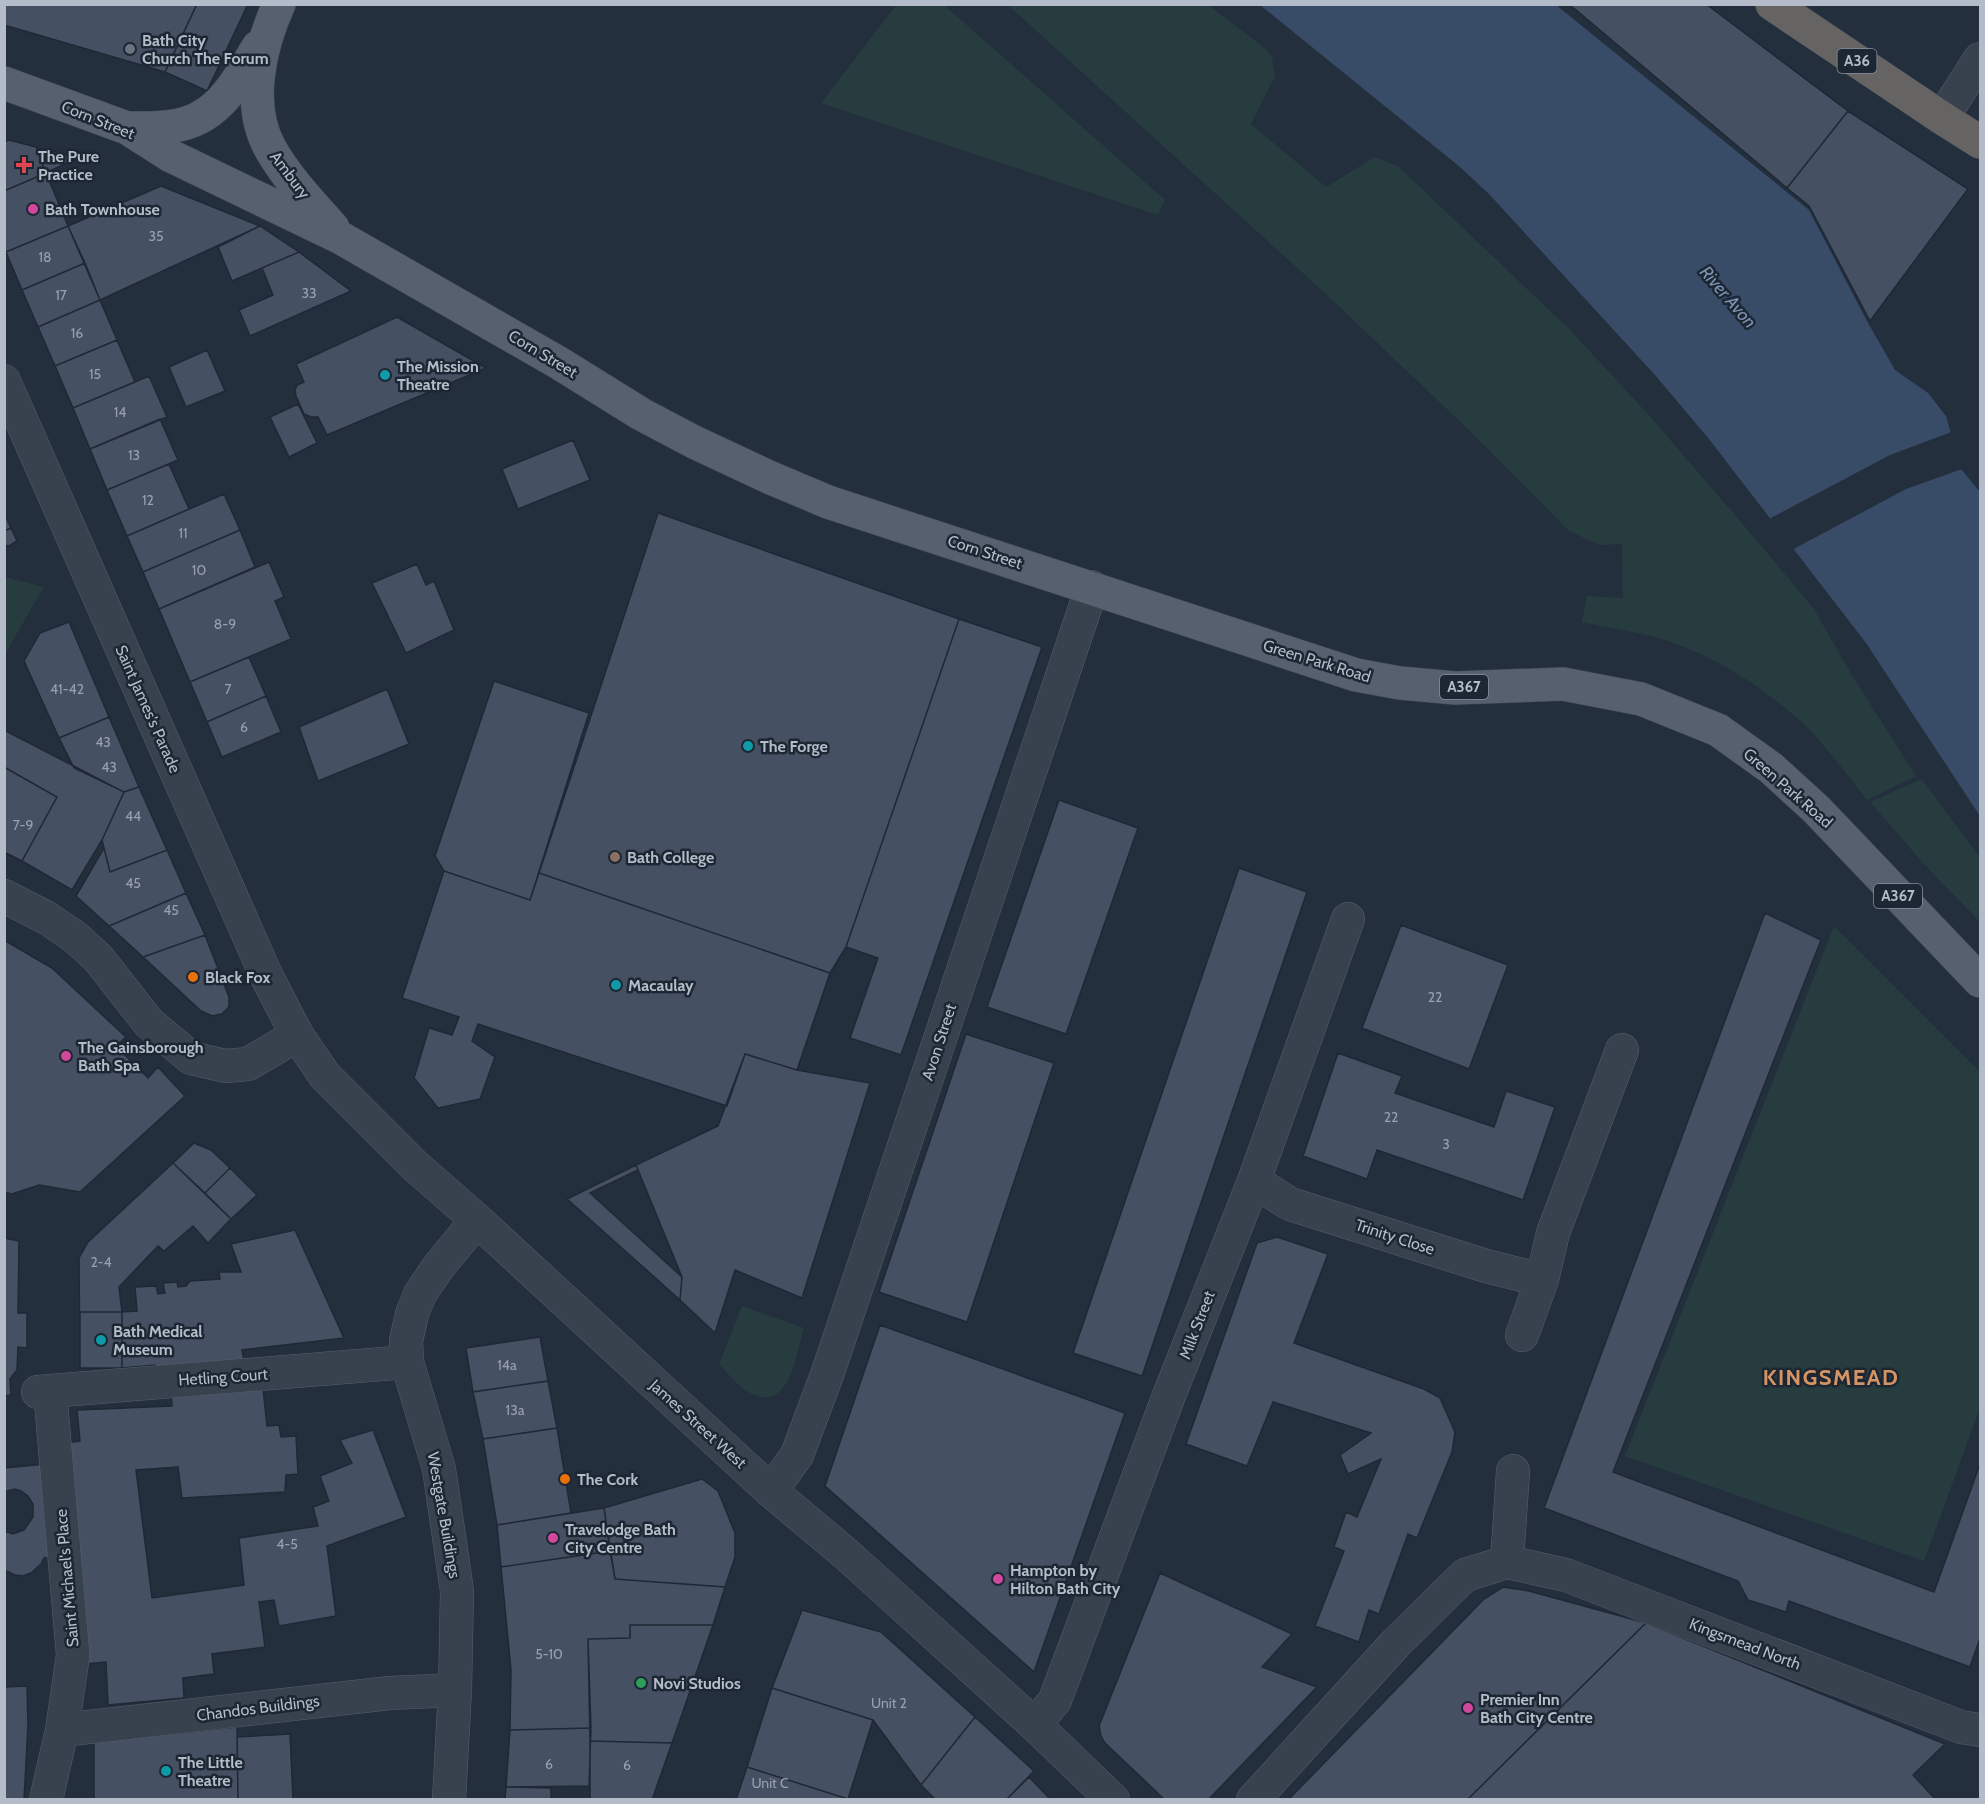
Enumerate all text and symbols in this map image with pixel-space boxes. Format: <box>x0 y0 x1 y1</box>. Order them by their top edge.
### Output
place label: Bath City Church The Forum <box>142 31 269 68</box>
marker: Bath City Church The Forum <box>123 42 137 56</box>
road number: A36 <box>1838 49 1876 73</box>
street label: Corn Street <box>59 97 138 143</box>
place label: The Pure Practice <box>38 147 99 184</box>
street label: Ambury <box>266 148 314 202</box>
marker: The Pure Practice <box>15 156 33 174</box>
place label: Bath Townhouse <box>45 200 160 219</box>
marker: Bath Townhouse <box>26 202 40 216</box>
house number: 35 <box>148 227 164 245</box>
house number: 18 <box>38 248 52 266</box>
water label: River Avon <box>1695 261 1761 333</box>
house number: 33 <box>301 284 317 302</box>
house number: 17 <box>55 286 67 304</box>
house number: 16 <box>71 324 83 342</box>
street label: Corn Street <box>505 326 581 382</box>
place label: The Mission Theatre <box>397 357 479 394</box>
house number: 15 <box>89 365 101 383</box>
marker: The Mission Theatre <box>378 368 392 382</box>
house number: 14 <box>114 403 126 421</box>
house number: 13 <box>128 446 140 464</box>
house number: 12 <box>142 491 154 509</box>
house number: 11 <box>178 524 188 542</box>
street label: Corn Street <box>945 531 1025 573</box>
house number: 10 <box>192 561 206 579</box>
house number: 8-9 <box>214 615 236 633</box>
street label: Green Park Road <box>1261 636 1373 686</box>
street label: Saint James's Parade <box>111 642 185 776</box>
road number: A367 <box>1440 675 1488 699</box>
house number: 41-42 <box>50 680 84 698</box>
house number: 7 <box>224 680 232 698</box>
house number: 6 <box>240 718 248 736</box>
house number: 43 <box>95 733 111 751</box>
place label: The Forge <box>760 737 828 756</box>
marker: The Forge <box>741 739 755 753</box>
street label: Green Park Road <box>1740 744 1836 832</box>
house number: 43 <box>101 758 117 776</box>
house number: 44 <box>125 807 141 825</box>
house number: 7-9 <box>13 816 33 834</box>
place label: Bath College <box>627 848 714 867</box>
marker: Bath College <box>608 850 622 864</box>
house number: 45 <box>125 874 141 892</box>
road number: A367 <box>1874 884 1922 908</box>
house number: 45 <box>163 901 179 919</box>
place label: Black Fox <box>205 968 270 987</box>
marker: Black Fox <box>186 970 200 984</box>
place label: Macaulay <box>628 976 694 995</box>
marker: Macaulay <box>609 978 623 992</box>
house number: 22 <box>1428 988 1442 1006</box>
street label: Avon Street <box>918 1001 961 1083</box>
place label: The Gainsborough Bath Spa <box>78 1038 204 1075</box>
marker: The Gainsborough Bath Spa <box>59 1049 73 1063</box>
house number: 22 <box>1384 1108 1398 1126</box>
house number: 3 <box>1442 1135 1450 1153</box>
street label: Trinity Close <box>1353 1215 1437 1259</box>
house number: 2-4 <box>90 1253 112 1271</box>
street label: Milk Street <box>1175 1287 1219 1362</box>
place label: Bath Medical Museum <box>113 1322 203 1359</box>
marker: Bath Medical Museum <box>94 1333 108 1347</box>
house number: 14a <box>497 1356 517 1374</box>
street label: Hetling Court <box>178 1364 269 1390</box>
district label: KINGSMEAD <box>1763 1364 1899 1391</box>
street label: James Street West <box>645 1375 751 1473</box>
house number: 13a <box>506 1401 525 1419</box>
street label: Westgate Buildings <box>424 1450 465 1580</box>
place label: The Cork <box>577 1470 638 1489</box>
marker: The Cork <box>558 1472 572 1486</box>
street label: Saint Michael's Place <box>51 1508 83 1648</box>
place label: Travelodge Bath City Centre <box>565 1520 676 1557</box>
marker: Travelodge Bath City Centre <box>546 1531 560 1545</box>
house number: 4-5 <box>276 1535 298 1553</box>
place label: Hampton by Hilton Bath City <box>1010 1561 1121 1598</box>
marker: Hampton by Hilton Bath City <box>991 1572 1005 1586</box>
street label: Kingsmead North <box>1687 1614 1803 1674</box>
house number: 5-10 <box>535 1645 563 1663</box>
place label: Novi Studios <box>653 1674 741 1693</box>
marker: Novi Studios <box>634 1676 648 1690</box>
place label: Premier Inn Bath City Centre <box>1480 1690 1593 1727</box>
street label: Chandos Buildings <box>195 1691 321 1725</box>
house number: Unit 2 <box>871 1694 907 1712</box>
marker: Premier Inn Bath City Centre <box>1461 1701 1475 1715</box>
place label: The Little Theatre <box>178 1753 243 1790</box>
house number: 6 <box>545 1755 553 1773</box>
house number: 6 <box>623 1756 631 1774</box>
marker: The Little Theatre <box>159 1764 173 1778</box>
house number: Unit C <box>751 1774 789 1792</box>

